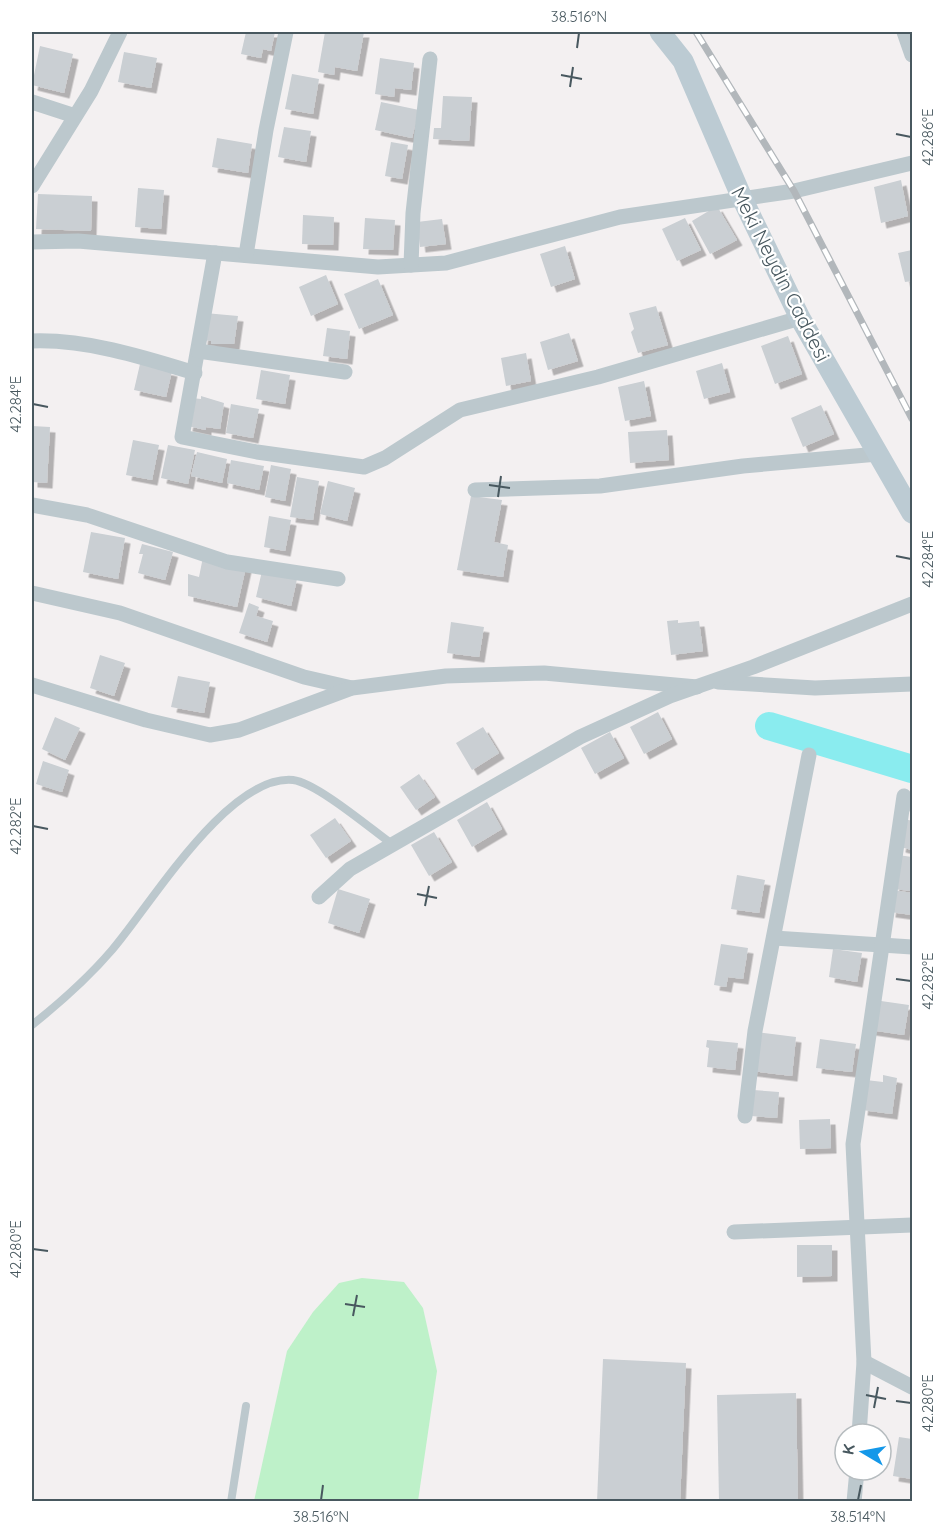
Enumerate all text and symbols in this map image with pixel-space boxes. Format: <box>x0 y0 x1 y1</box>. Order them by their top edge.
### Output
text: 38.516°N <box>551 7 607 26</box>
text: 42.286°E <box>918 109 937 165</box>
street label: Meki Neydin Caddesi <box>726 182 836 366</box>
text: 42.284°E <box>6 376 25 432</box>
text: 42.284°E <box>918 531 937 587</box>
text: 42.282°E <box>6 797 25 855</box>
text: 42.282°E <box>918 952 937 1010</box>
text: 42.280°E <box>6 1220 25 1278</box>
text: 42.280°E <box>918 1374 937 1432</box>
north arrow <box>833 1422 893 1482</box>
text: K <box>837 1442 859 1456</box>
text: 38.516°N <box>293 1507 349 1526</box>
text: 38.514°N <box>830 1507 886 1526</box>

